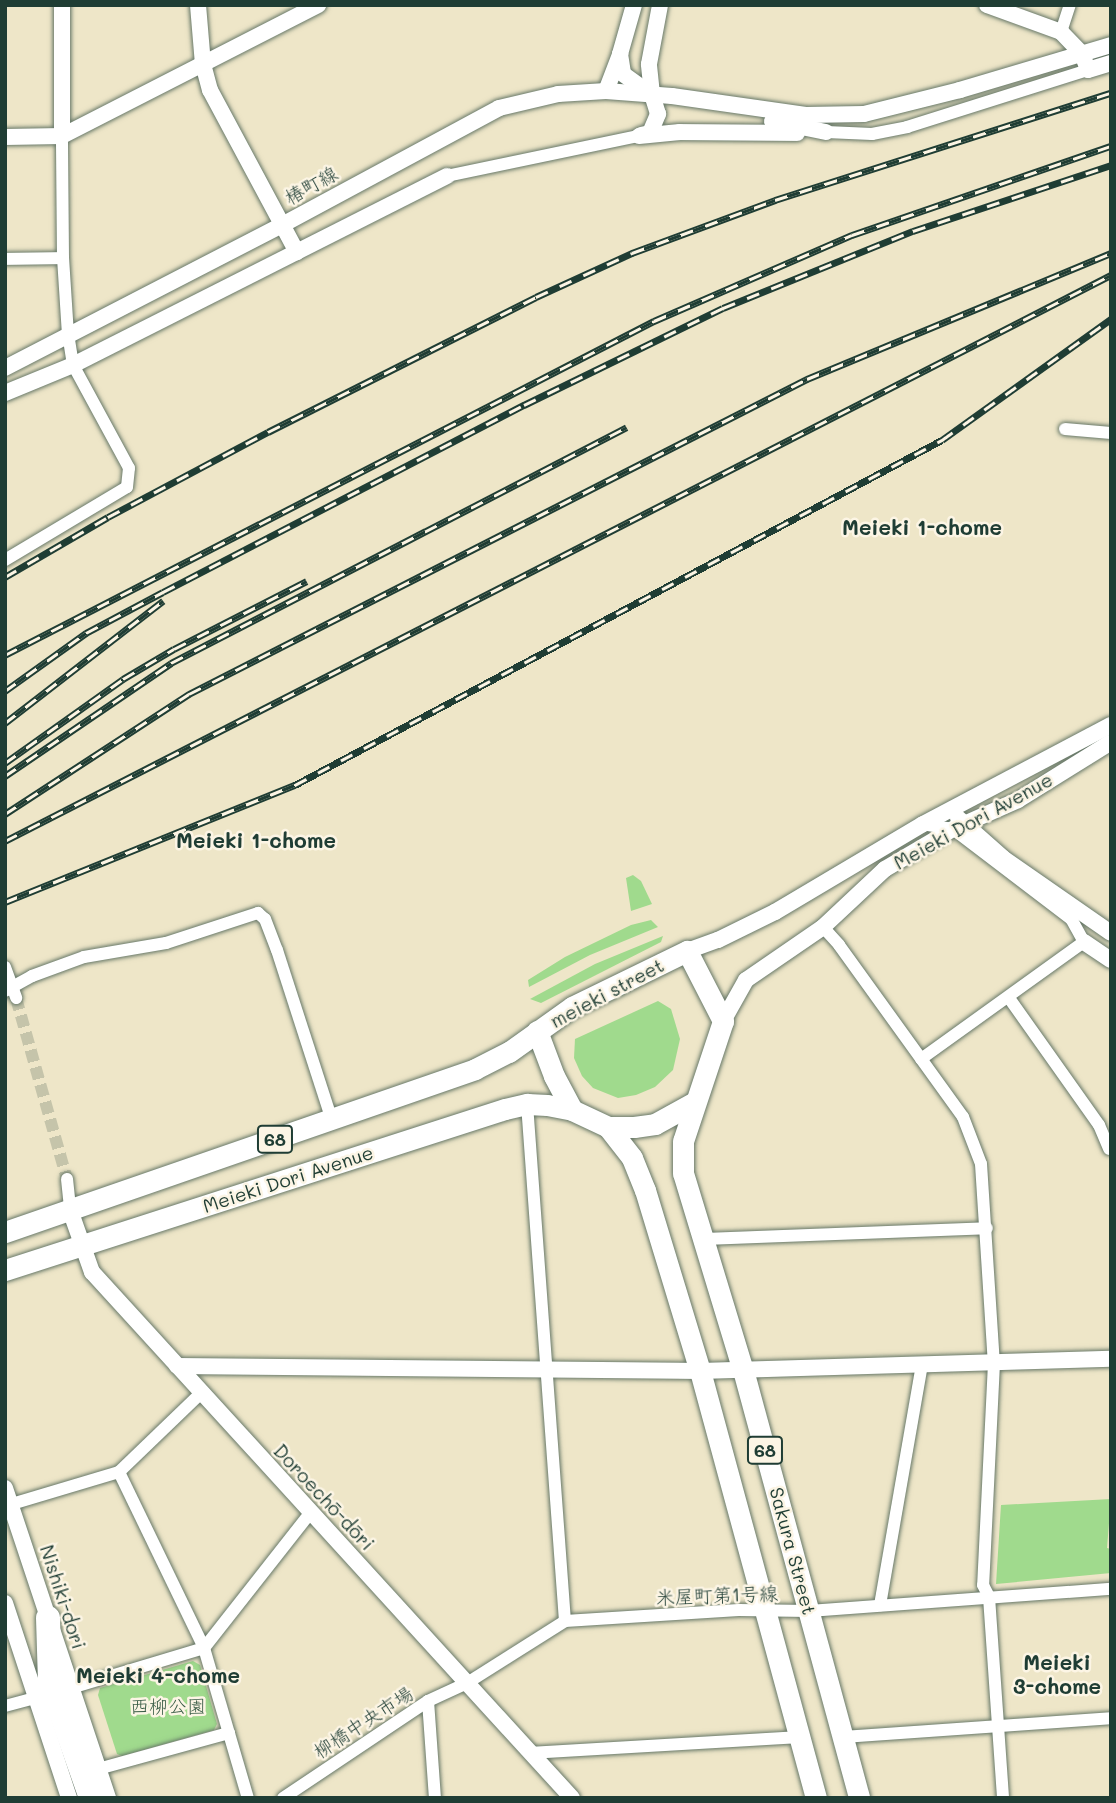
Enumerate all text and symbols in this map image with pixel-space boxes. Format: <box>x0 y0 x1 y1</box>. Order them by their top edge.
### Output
street label: 椿町線 <box>281 161 341 209</box>
district label: Meieki 1-chome <box>842 514 1002 540</box>
street label: Meieki Dori Avenue <box>890 768 1056 874</box>
district label: Meieki 1-chome <box>176 827 336 853</box>
street label: meieki street <box>546 953 668 1033</box>
road number: 68 <box>256 1124 294 1154</box>
street label: Meieki Dori Avenue <box>200 1141 376 1217</box>
road number: 68 <box>746 1436 784 1464</box>
street label: Doroechō-dōri <box>269 1439 379 1555</box>
street label: Sakura Street <box>765 1485 821 1617</box>
street label: Nishiki-dori <box>35 1542 91 1652</box>
street label: 米屋町第1号線 <box>655 1581 779 1609</box>
district label: Meieki 3-chome <box>1013 1649 1101 1699</box>
district label: Meieki 4-chome <box>76 1662 240 1688</box>
street label: 柳橋中央市場 <box>309 1681 417 1763</box>
park label: 西柳公園 <box>130 1695 206 1717</box>

